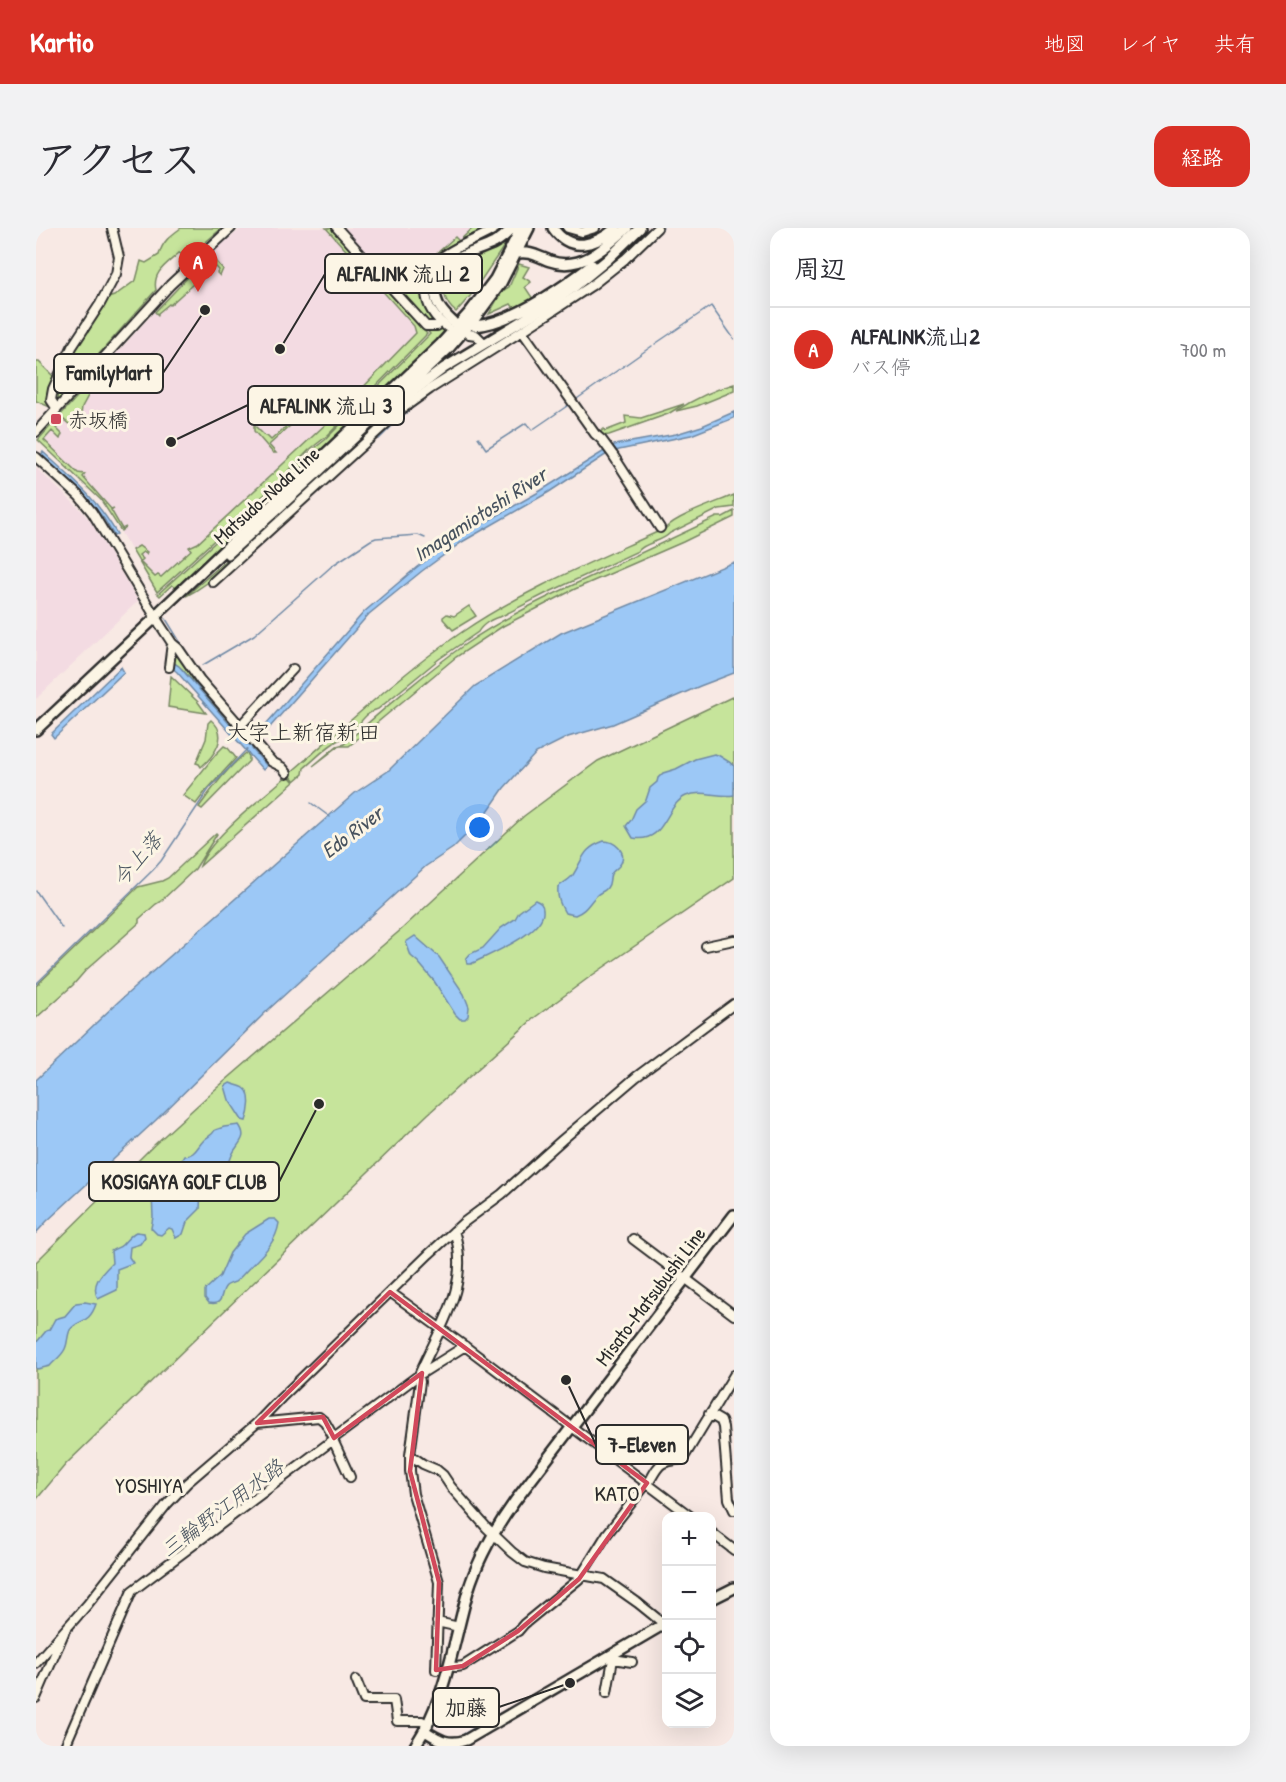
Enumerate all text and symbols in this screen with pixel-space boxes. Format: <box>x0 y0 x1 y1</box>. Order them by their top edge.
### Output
text: Kartio <box>30 23 94 61</box>
text: 地図 <box>1044 29 1086 58</box>
text: レイヤ <box>1119 29 1181 58</box>
text: 共有 <box>1214 29 1256 58</box>
button: 経路 <box>1154 126 1250 187</box>
text: アクセス <box>36 130 201 187</box>
pin: A <box>178 242 218 292</box>
text: 周辺 <box>794 251 846 286</box>
callout: ALFALINK 流山 2 <box>325 254 482 293</box>
text: ALFALINK 流山 2 <box>337 259 469 288</box>
text: ALFALINK流山2 <box>851 321 980 351</box>
text: A <box>809 336 818 363</box>
text: 700 m <box>1180 336 1226 363</box>
text: バス停 <box>851 353 911 380</box>
callout: FamilyMart <box>54 354 163 393</box>
text: FamilyMart <box>65 358 153 388</box>
callout: ALFALINK 流山 3 <box>248 386 404 425</box>
text: ALFALINK 流山 3 <box>260 391 393 420</box>
place label: 赤坂橋 <box>68 406 128 433</box>
marker: 赤坂橋 <box>49 412 63 426</box>
street label: Matsudo-Noda Line <box>207 440 325 550</box>
water label: Imagamiotoshi River <box>408 458 555 568</box>
district label: 大字上新宿新田 <box>226 717 380 747</box>
water label: Edo River <box>315 798 391 865</box>
your location <box>465 813 494 842</box>
water label: 今上落 <box>105 824 170 892</box>
callout: KOSIGAYA GOLF CLUB <box>89 1162 279 1201</box>
text: KOSIGAYA GOLF CLUB <box>101 1167 267 1196</box>
street label: Misato-Matsubushi Line <box>589 1221 711 1371</box>
callout: 7-Eleven <box>596 1425 688 1464</box>
text: 7-Eleven <box>607 1430 676 1459</box>
water label: 三輪野江用水路 <box>155 1452 290 1564</box>
district label: YOSHIYA <box>115 1470 183 1500</box>
district label: KATO <box>595 1478 639 1508</box>
map controls <box>662 1512 716 1728</box>
button: + <box>662 1512 716 1566</box>
button: − <box>662 1566 716 1620</box>
button: locate <box>662 1620 716 1674</box>
button: layers <box>662 1674 716 1728</box>
callout: 加藤 <box>433 1688 499 1727</box>
text: 加藤 <box>445 1693 487 1722</box>

